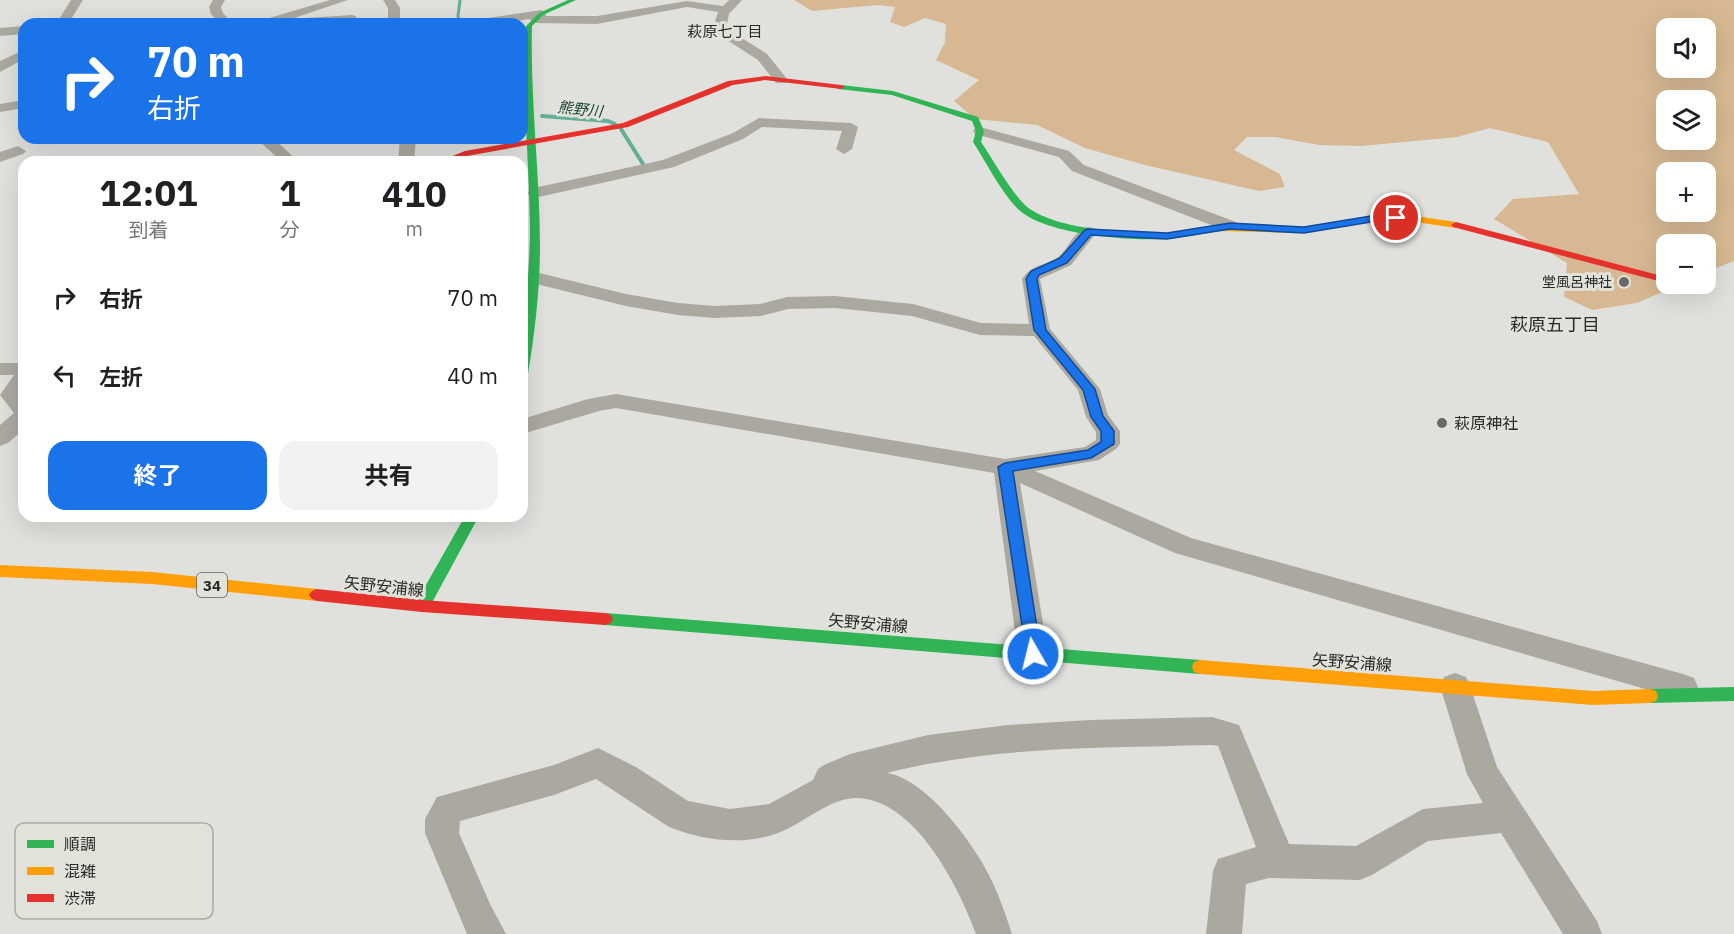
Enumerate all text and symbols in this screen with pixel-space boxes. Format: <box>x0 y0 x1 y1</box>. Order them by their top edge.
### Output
map controls <box>1656 18 1716 294</box>
button: sound <box>1656 18 1716 78</box>
district label: 萩原七丁目 <box>687 22 763 41</box>
text: 70 m <box>147 34 245 89</box>
icon: right <box>48 42 126 120</box>
text: 右折 <box>147 90 201 125</box>
button: layers <box>1656 90 1716 150</box>
water label: 熊野川 <box>557 97 605 121</box>
button: + <box>1656 162 1716 222</box>
text: 12:01 <box>99 169 198 216</box>
text: 1 <box>279 169 301 216</box>
text: 410 <box>382 170 447 217</box>
pin <box>1370 192 1421 243</box>
icon: arrive <box>1379 201 1412 234</box>
text: m <box>406 215 423 242</box>
text: 到着 <box>128 216 168 243</box>
text: 分 <box>280 216 300 243</box>
button: − <box>1656 234 1716 294</box>
place label: 堂風呂神社 <box>1542 273 1612 291</box>
marker: 堂風呂神社 <box>1617 275 1631 289</box>
icon: right <box>48 281 81 314</box>
text: 70 m <box>447 283 498 312</box>
text: 右折 <box>99 284 143 313</box>
district label: 萩原五丁目 <box>1510 313 1600 336</box>
icon: left <box>48 359 81 392</box>
text: 40 m <box>447 361 498 390</box>
text: 左折 <box>99 362 143 391</box>
place label: 萩原神社 <box>1454 413 1518 433</box>
marker: 萩原神社 <box>1435 416 1449 430</box>
button: 終了 <box>48 441 267 510</box>
button: 共有 <box>279 441 498 510</box>
street label: 矢野安浦線 <box>343 572 425 600</box>
road number: 34 <box>197 573 227 597</box>
street label: 矢野安浦線 <box>827 610 909 636</box>
position arrow <box>1001 622 1065 686</box>
street label: 矢野安浦線 <box>1311 649 1393 675</box>
legend <box>15 823 213 919</box>
text: 順調 <box>64 834 96 854</box>
text: 混雑 <box>64 861 96 881</box>
text: 渋滞 <box>64 888 96 908</box>

